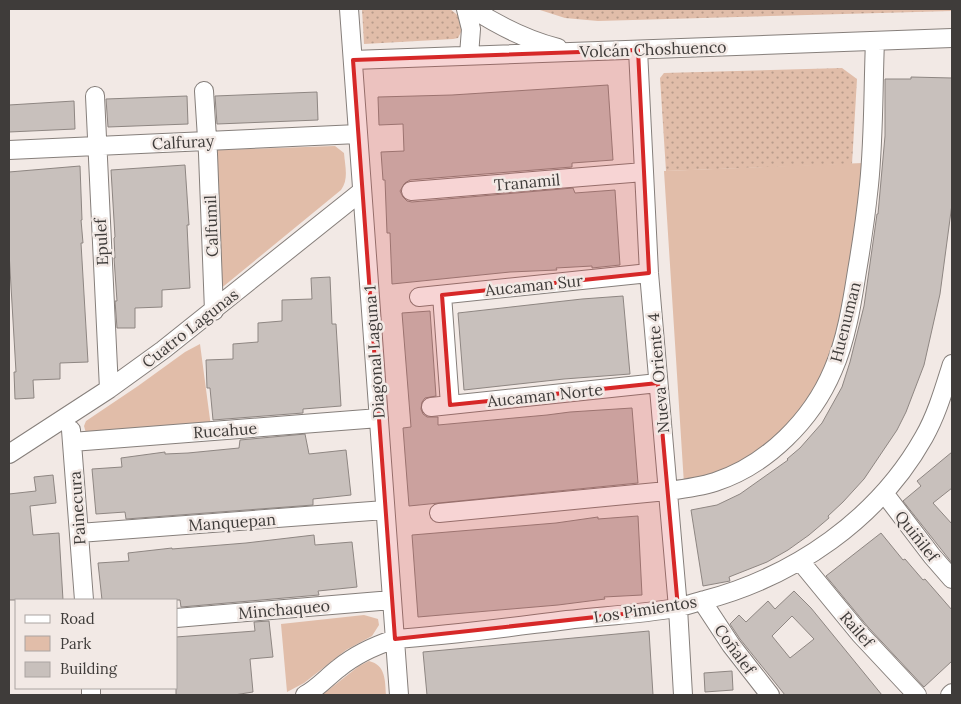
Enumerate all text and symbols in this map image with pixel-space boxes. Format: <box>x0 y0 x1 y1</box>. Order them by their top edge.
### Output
street label: Volcán Choshuenco <box>578 36 727 62</box>
street label: Calfuray <box>151 130 215 154</box>
street label: Tranamil <box>493 169 561 195</box>
street label: Calfumil <box>200 195 222 257</box>
street label: Epulef <box>90 216 112 266</box>
street label: Aucaman Sur <box>483 270 584 300</box>
street label: Huenuman <box>825 280 865 364</box>
street label: Cuatro Lagunas <box>138 284 242 372</box>
street label: Diagonal Laguna 1 <box>359 285 389 419</box>
street label: Nueva Oriente 4 <box>643 312 673 434</box>
street label: Aucaman Norte <box>485 379 604 411</box>
street label: Rucahue <box>192 418 258 442</box>
street label: Painecura <box>64 471 90 545</box>
street label: Quiñilef <box>891 506 944 567</box>
street label: Manquepan <box>188 509 277 535</box>
street label: Los Pimientos <box>592 591 698 627</box>
street label: Minchaqueo <box>237 595 331 623</box>
legend <box>15 599 178 689</box>
street label: Railef <box>836 607 879 652</box>
text: Road <box>60 609 95 628</box>
street label: Coñalef <box>710 620 761 679</box>
text: Park <box>60 634 91 653</box>
text: Building <box>60 659 118 678</box>

